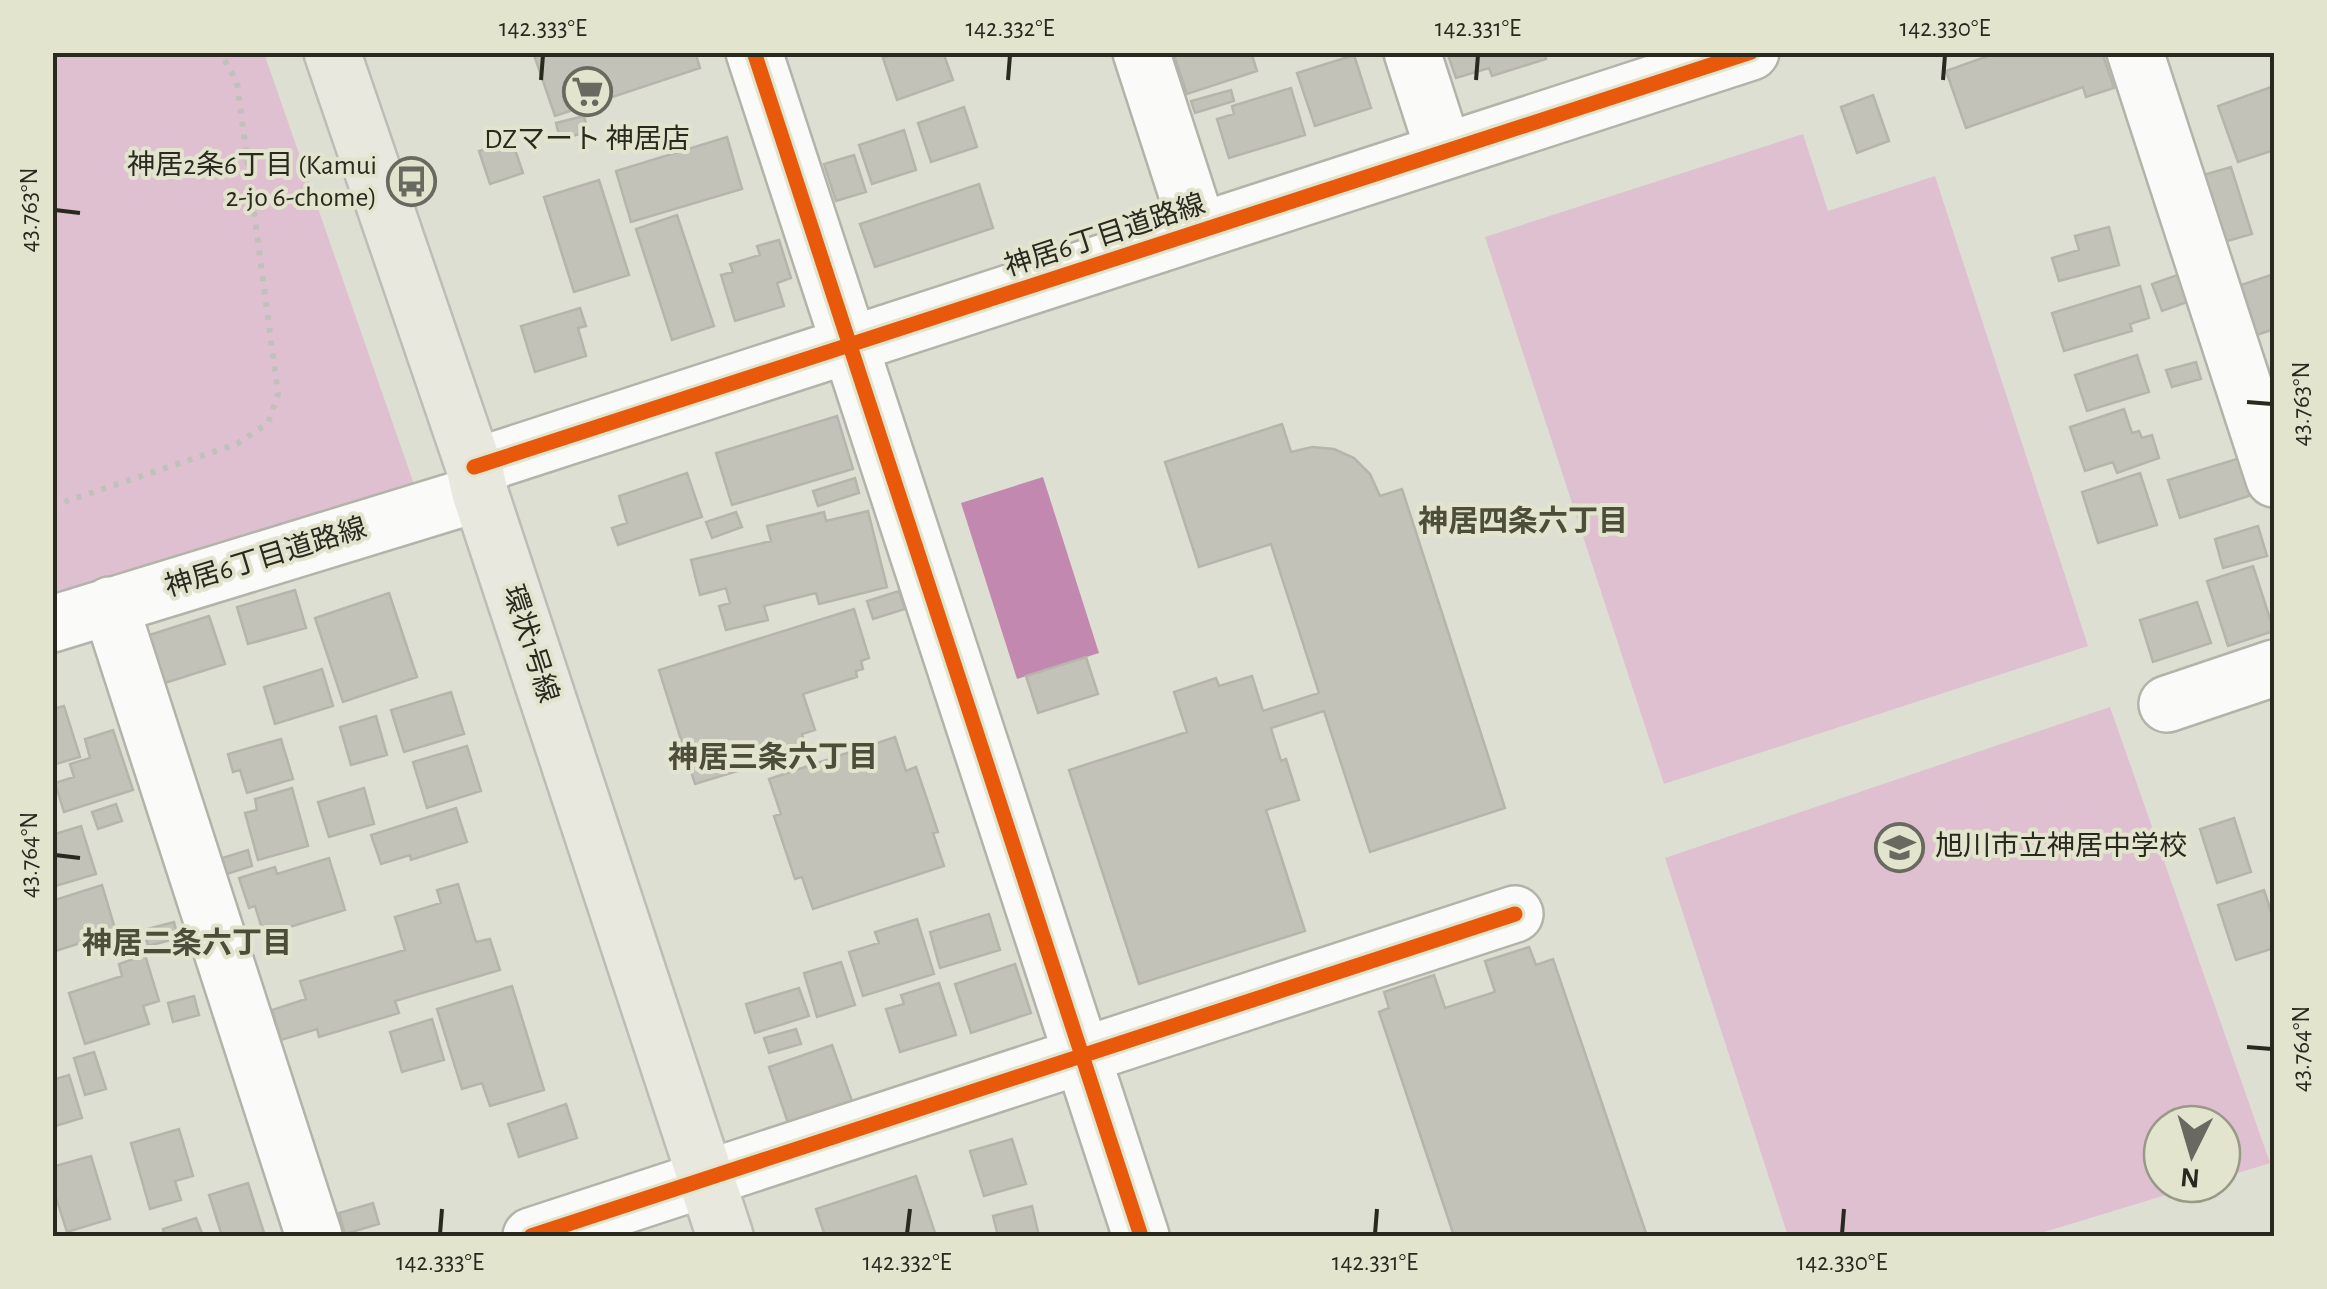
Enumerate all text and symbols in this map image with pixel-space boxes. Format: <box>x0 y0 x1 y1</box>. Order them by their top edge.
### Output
text: 142.333°E <box>499 16 587 41</box>
text: 142.332°E <box>965 16 1055 41</box>
text: 142.331°E <box>1435 16 1521 41</box>
text: 142.330°E <box>1900 16 1990 41</box>
supermarket icon: DZマート 神居店 <box>561 66 613 118</box>
place label: DZマート 神居店 <box>484 124 690 154</box>
place label: 神居2条6丁目 (Kamui 2-jo 6-chome) <box>127 150 377 212</box>
bus stop icon: 神居2条6丁目 (Kamui 2-jo 6-chome) <box>386 156 438 208</box>
text: 43.763°N <box>17 168 42 252</box>
street label: 神居6丁目道路線 <box>1001 188 1209 282</box>
text: 43.763°N <box>2289 362 2314 446</box>
district label: 神居四条六丁目 <box>1418 505 1628 537</box>
street label: 神居6丁目道路線 <box>161 512 370 602</box>
street label: 環状1号線 <box>498 581 564 706</box>
district label: 神居三条六丁目 <box>668 741 878 773</box>
text: 43.764°N <box>17 812 42 898</box>
school or university icon: 旭川市立神居中学校 <box>1874 821 1926 873</box>
place label: 旭川市立神居中学校 <box>1935 831 2187 861</box>
district label: 神居二条六丁目 <box>82 927 292 959</box>
text: 43.764°N <box>2289 1006 2314 1092</box>
north arrow <box>2142 1104 2242 1204</box>
text: N <box>2179 1162 2201 1192</box>
text: 142.333°E <box>396 1250 484 1275</box>
text: 142.332°E <box>862 1250 952 1275</box>
text: 142.331°E <box>1332 1250 1418 1275</box>
text: 142.330°E <box>1797 1250 1887 1275</box>

